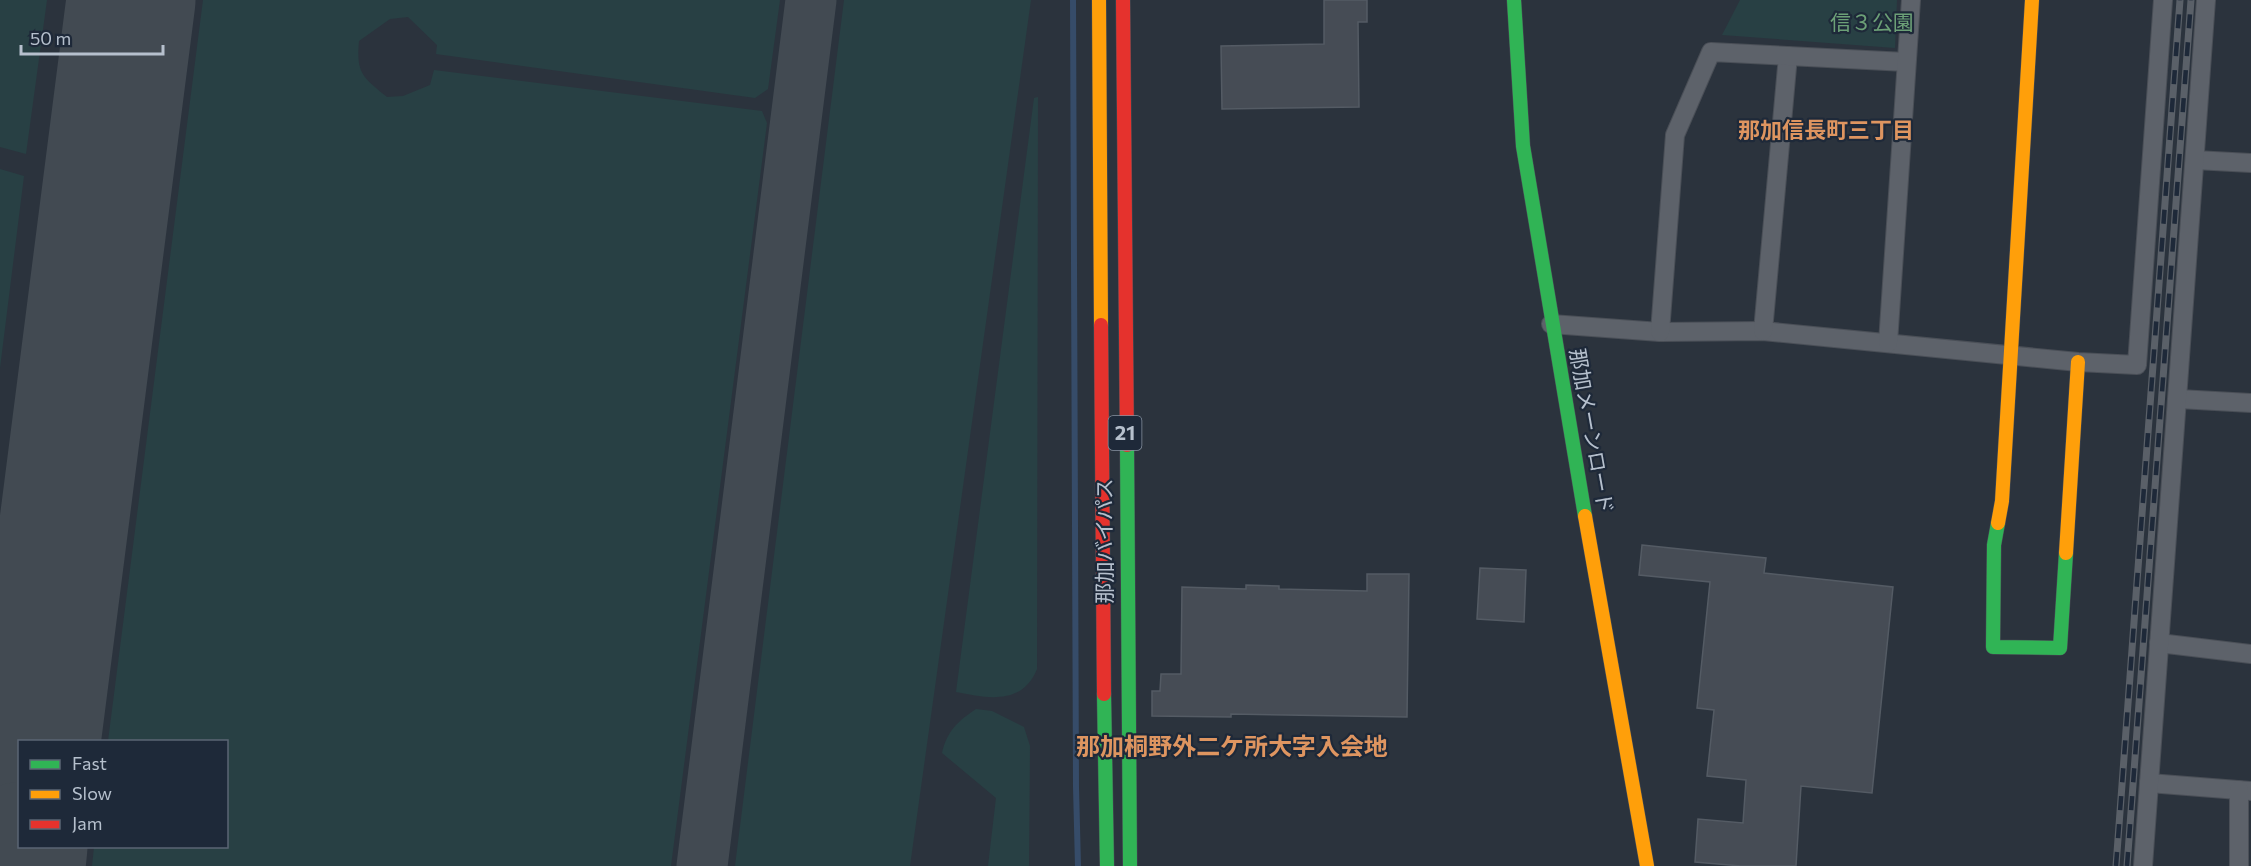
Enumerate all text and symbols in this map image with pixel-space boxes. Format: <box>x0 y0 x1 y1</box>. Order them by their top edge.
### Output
park label: 信３公園 <box>1830 9 1914 34</box>
scale bar <box>21 18 164 56</box>
text: 50 m <box>30 27 71 49</box>
district label: 那加信長町三丁目 <box>1738 116 1914 143</box>
street label: 那加メーンロード <box>1566 346 1619 515</box>
road number: 21 <box>1108 416 1142 450</box>
street label: 那加バイパス <box>1091 478 1116 604</box>
district label: 那加桐野外二ケ所大字入会地 <box>1076 731 1388 760</box>
legend <box>18 740 228 848</box>
text: Fast <box>72 752 107 774</box>
text: Slow <box>72 782 112 804</box>
text: Jam <box>72 812 102 834</box>

